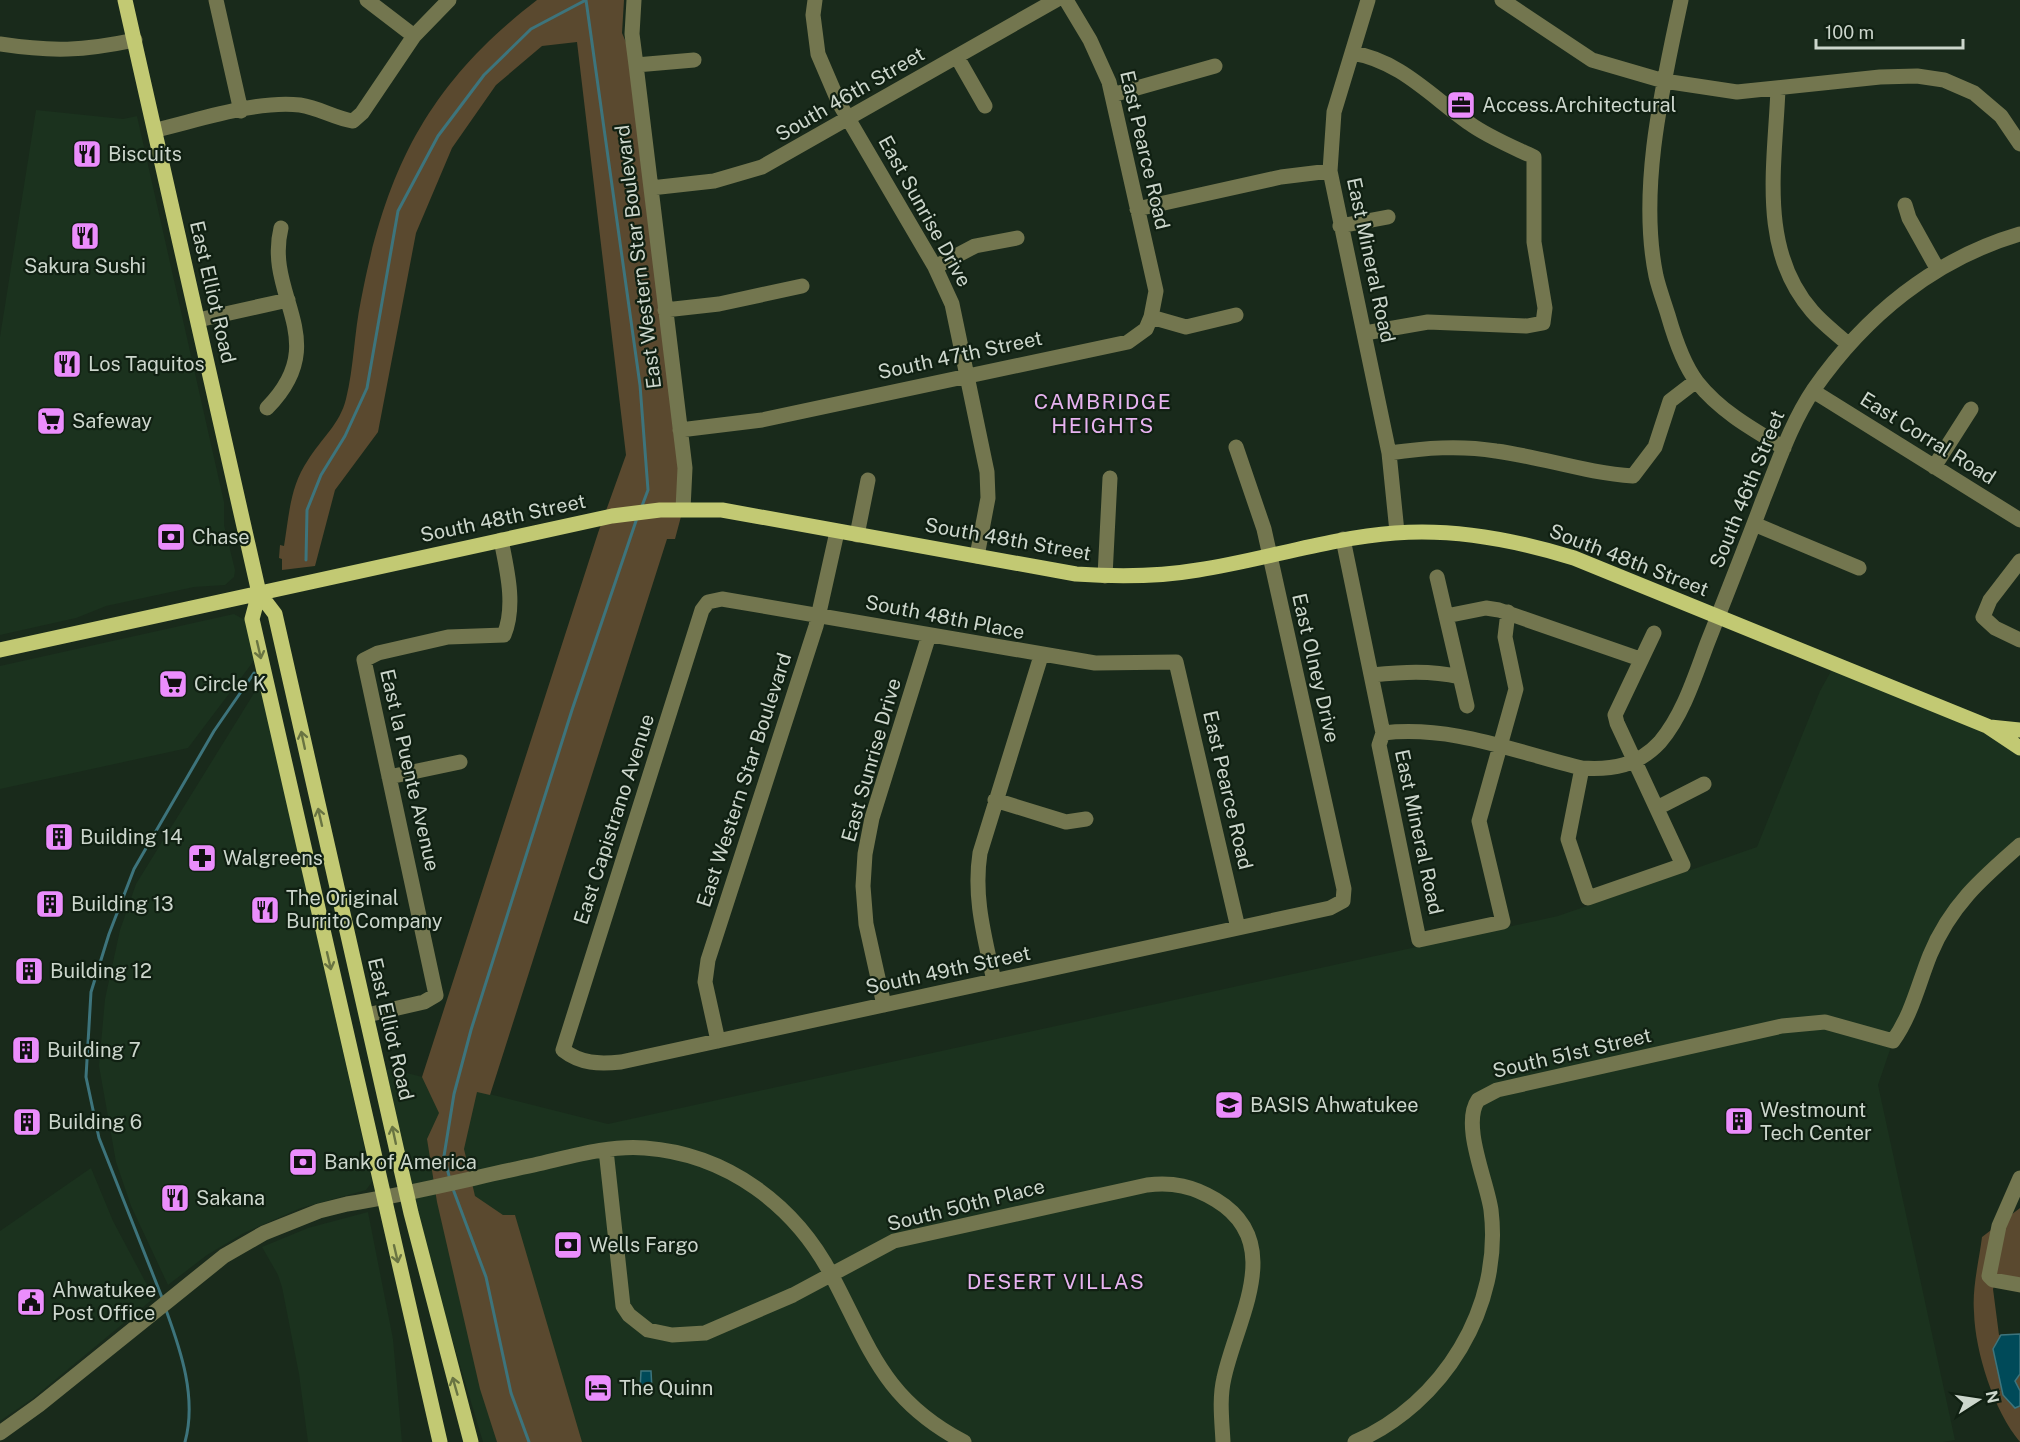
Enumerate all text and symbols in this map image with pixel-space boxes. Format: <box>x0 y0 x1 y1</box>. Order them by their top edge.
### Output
scale bar <box>1816 12 1963 50</box>
text: 100 m <box>1825 22 1874 43</box>
street label: South 46th Street <box>771 42 929 146</box>
street label: East Pearce Road <box>1115 68 1175 232</box>
office icon: Access.Architectural <box>1445 89 1477 121</box>
place label: Access.Architectural <box>1482 93 1677 117</box>
street label: East Western Star Boulevard <box>610 124 666 390</box>
street label: East Sunrise Drive <box>873 131 977 291</box>
restaurant icon: Biscuits <box>71 138 103 170</box>
place label: Biscuits <box>108 142 182 166</box>
street label: East Mineral Road <box>1342 175 1400 345</box>
street label: East Elliot Road <box>185 218 241 366</box>
restaurant icon: Sakura Sushi <box>69 220 101 252</box>
place label: Sakura Sushi <box>24 254 146 278</box>
street label: South 47th Street <box>876 326 1044 384</box>
restaurant icon: Los Taquitos <box>51 348 83 380</box>
place label: Los Taquitos <box>88 352 205 376</box>
street label: East Corral Road <box>1856 387 2000 489</box>
district label: CAMBRIDGE HEIGHTS <box>1034 389 1172 438</box>
supermarket icon: Safeway <box>35 405 67 437</box>
street label: South 46th Street <box>1704 407 1790 571</box>
place label: Safeway <box>72 409 152 433</box>
street label: South 48th Street <box>418 489 588 547</box>
street label: South 48th Street <box>923 513 1093 565</box>
street label: South 48th Street <box>1546 519 1712 601</box>
bank icon: Chase <box>155 521 187 553</box>
place label: Chase <box>192 525 250 549</box>
street label: South 48th Place <box>863 590 1027 644</box>
street label: East Olney Drive <box>1287 591 1345 745</box>
one-way arrow <box>254 640 266 659</box>
street label: East Western Star Boulevard <box>692 650 796 910</box>
street label: East la Puente Avenue <box>375 667 445 873</box>
supermarket icon: Circle K <box>157 668 189 700</box>
place label: Circle K <box>194 672 267 696</box>
street label: East Sunrise Drive <box>836 675 906 845</box>
street label: East Pearce Road <box>1198 708 1258 872</box>
street label: East Capistrano Avenue <box>569 711 659 927</box>
one-way arrow <box>297 731 308 751</box>
street label: East Mineral Road <box>1390 747 1448 917</box>
one-way arrow <box>314 808 326 827</box>
building icon: Building 14 <box>43 821 75 853</box>
place label: Building 14 <box>80 825 183 849</box>
pharmacy icon: Walgreens <box>186 842 218 874</box>
place label: Walgreens <box>223 846 323 870</box>
place label: The Original Burrito Company <box>286 886 443 933</box>
building icon: Building 13 <box>34 888 66 920</box>
place label: Building 13 <box>71 892 174 916</box>
restaurant icon: The Original Burrito Company <box>249 894 281 926</box>
street label: South 49th Street <box>863 941 1033 999</box>
one-way arrow <box>324 951 336 970</box>
building icon: Building 12 <box>13 955 45 987</box>
street label: East Elliot Road <box>363 955 419 1103</box>
place label: Building 12 <box>50 959 152 983</box>
street label: South 51st Street <box>1490 1023 1654 1083</box>
building icon: Building 7 <box>10 1034 42 1066</box>
place label: Building 7 <box>47 1038 141 1062</box>
school or university icon: BASIS Ahwatukee <box>1213 1089 1245 1121</box>
place label: BASIS Ahwatukee <box>1250 1093 1419 1117</box>
place label: Westmount Tech Center <box>1760 1098 1872 1145</box>
building icon: Westmount Tech Center <box>1723 1105 1755 1137</box>
building icon: Building 6 <box>11 1106 43 1138</box>
place label: Building 6 <box>48 1110 142 1134</box>
one-way arrow <box>388 1126 399 1145</box>
bank icon: Bank of America <box>287 1146 319 1178</box>
place label: Bank of America <box>324 1150 477 1174</box>
street label: South 50th Place <box>885 1174 1047 1236</box>
restaurant icon: Sakana <box>159 1182 191 1214</box>
place label: Sakana <box>196 1186 265 1210</box>
bank icon: Wells Fargo <box>552 1229 584 1261</box>
place label: Wells Fargo <box>589 1233 699 1257</box>
one-way arrow <box>391 1244 403 1263</box>
district label: DESERT VILLAS <box>967 1269 1145 1294</box>
place label: Ahwatukee Post Office <box>52 1278 156 1325</box>
public building icon: Ahwatukee Post Office <box>15 1286 47 1318</box>
north arrow <box>1948 1370 2008 1430</box>
hotel icon: The Quinn <box>582 1372 614 1404</box>
place label: The Quinn <box>619 1376 713 1400</box>
one-way arrow <box>449 1377 461 1396</box>
text: N <box>1982 1389 2003 1405</box>

